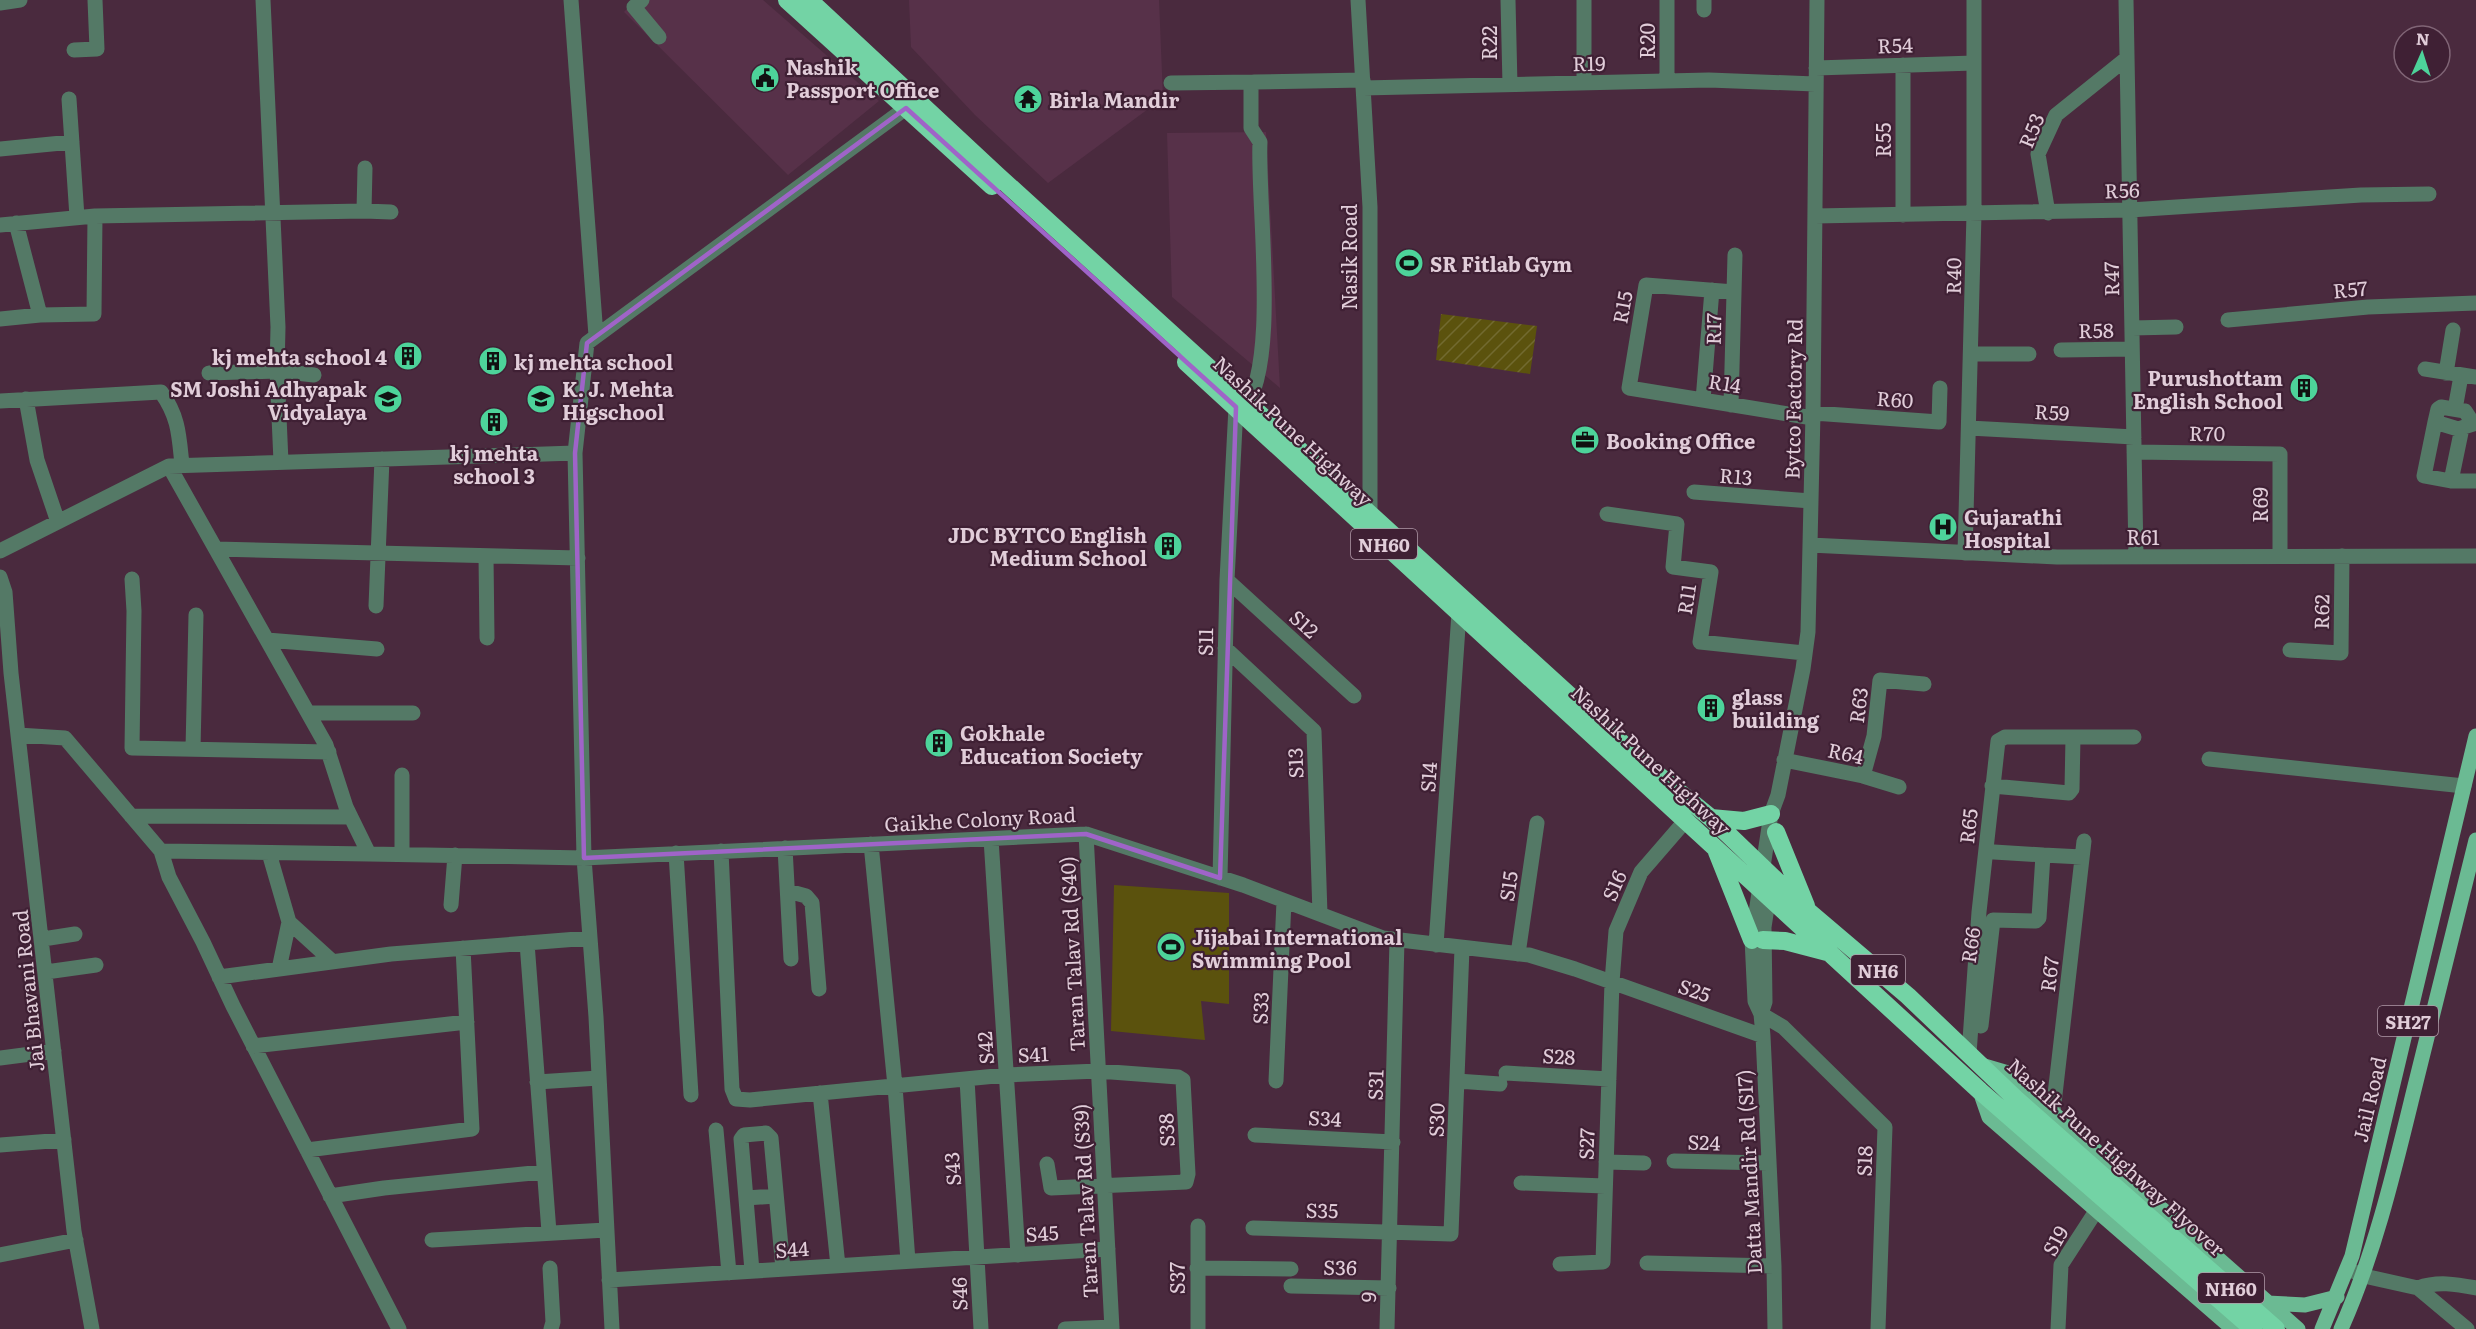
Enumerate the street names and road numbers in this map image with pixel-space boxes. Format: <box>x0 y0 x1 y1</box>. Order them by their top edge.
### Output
street label: R20 <box>1631 23 1661 59</box>
street label: R22 <box>1473 26 1503 60</box>
street label: R54 <box>1877 28 1913 60</box>
street label: R19 <box>1572 47 1606 77</box>
street label: R53 <box>2009 108 2051 152</box>
street label: R55 <box>1867 123 1897 157</box>
street label: R56 <box>2104 173 2140 205</box>
street label: Nasik Road <box>1333 204 1363 310</box>
street label: R40 <box>1937 257 1967 295</box>
street label: R47 <box>2095 261 2125 297</box>
street label: R57 <box>2331 272 2369 304</box>
street label: R15 <box>1603 288 1639 326</box>
street label: R17 <box>1697 313 1727 345</box>
street label: R58 <box>2078 314 2114 344</box>
street label: Bytco Factory Rd <box>1776 318 1808 480</box>
street label: Nashik Pune Highway <box>1207 348 1381 512</box>
street label: R14 <box>1706 365 1744 399</box>
street label: R60 <box>1876 382 1914 414</box>
street label: R59 <box>2034 395 2070 427</box>
street label: R70 <box>2189 417 2225 447</box>
street label: R13 <box>1718 459 1754 491</box>
street label: R69 <box>2244 487 2274 523</box>
street label: R61 <box>2126 521 2160 551</box>
road number: NH60 <box>1351 529 1417 559</box>
street label: R11 <box>1668 581 1702 617</box>
street label: R62 <box>2305 594 2335 630</box>
street label: S12 <box>1284 602 1326 644</box>
street label: S11 <box>1189 628 1219 656</box>
street label: Nashik Pune Highway <box>1565 677 1739 841</box>
street label: R63 <box>1840 685 1874 725</box>
street label: R64 <box>1825 734 1867 770</box>
street label: S13 <box>1278 747 1310 779</box>
street label: S14 <box>1411 761 1443 793</box>
street label: Gaikhe Colony Road <box>883 798 1077 838</box>
street label: R65 <box>1950 807 1984 845</box>
street label: Taran Talav Rd (S40) <box>1051 855 1091 1053</box>
street label: S16 <box>1593 865 1633 905</box>
street label: S15 <box>1490 869 1524 903</box>
street label: Jai Bhavani Road <box>4 909 50 1073</box>
street label: R66 <box>1952 925 1986 965</box>
road number: NH6 <box>1851 955 1905 985</box>
street label: R67 <box>2031 955 2065 993</box>
street label: S25 <box>1675 970 1715 1008</box>
street label: S33 <box>1243 991 1275 1025</box>
road number: SH27 <box>2378 1006 2438 1036</box>
street label: S42 <box>968 1030 1000 1066</box>
street label: S41 <box>1017 1037 1049 1069</box>
street label: S28 <box>1542 1039 1576 1071</box>
street label: Nashik Pune Highway Flyover <box>2001 1050 2233 1263</box>
street label: Jail Road <box>2344 1053 2392 1145</box>
street label: S31 <box>1358 1069 1390 1101</box>
street label: Datta Mandir Rd (S17) <box>1728 1069 1768 1275</box>
street label: S34 <box>1307 1101 1343 1133</box>
street label: S30 <box>1419 1102 1451 1138</box>
street label: Taran Talav Rd (S39) <box>1064 1103 1104 1299</box>
street label: S38 <box>1149 1112 1181 1148</box>
street label: S24 <box>1687 1125 1721 1157</box>
street label: S27 <box>1569 1127 1601 1161</box>
street label: S18 <box>1847 1145 1879 1177</box>
street label: S43 <box>935 1151 967 1187</box>
street label: S35 <box>1305 1194 1339 1224</box>
street label: S45 <box>1024 1216 1060 1248</box>
street label: S19 <box>2033 1219 2075 1261</box>
street label: S44 <box>774 1232 810 1264</box>
street label: S36 <box>1323 1251 1357 1281</box>
street label: S37 <box>1161 1262 1191 1294</box>
road number: NH60 <box>2198 1273 2264 1303</box>
street label: S46 <box>942 1276 974 1311</box>
street label: 9 <box>1352 1291 1382 1303</box>

